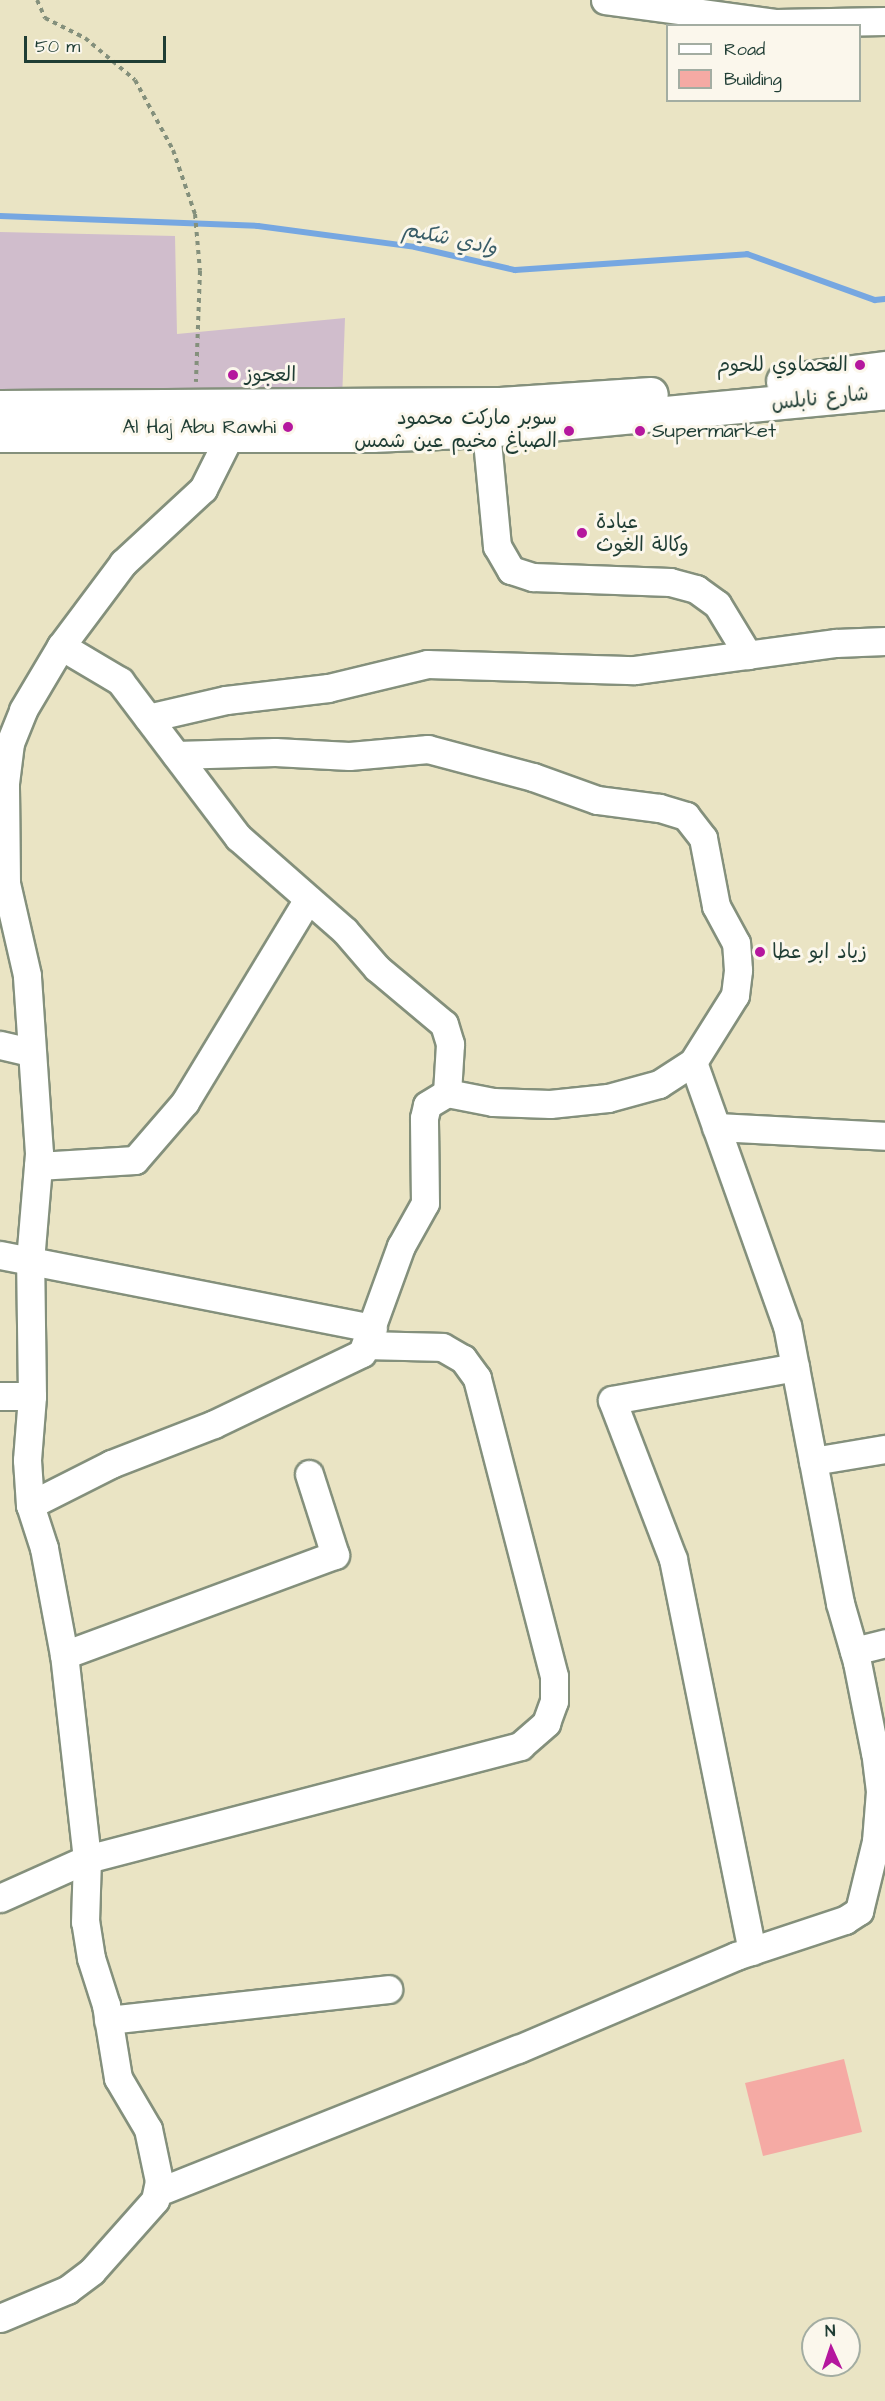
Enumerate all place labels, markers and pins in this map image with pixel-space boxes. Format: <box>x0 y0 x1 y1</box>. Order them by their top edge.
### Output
place label: الفحماوي للحوم <box>717 353 848 377</box>
marker: الفحماوي للحوم <box>853 358 867 372</box>
place label: العجوز <box>245 363 296 387</box>
marker: العجوز <box>226 368 240 382</box>
place label: سوبر ماركت محمود الصباغ مخيم عين شمس <box>354 407 557 454</box>
place label: Al Haj Abu Rawhi <box>122 415 276 439</box>
place label: Supermarket <box>652 419 776 443</box>
marker: Al Haj Abu Rawhi <box>281 420 295 434</box>
marker: سوبر ماركت محمود الصباغ مخيم عين شمس <box>562 424 576 438</box>
marker: Supermarket <box>633 424 647 438</box>
place label: عيادة وكالة الغوث <box>596 510 689 557</box>
marker: عيادة وكالة الغوث <box>573 524 591 542</box>
place label: زياد ابو عطا <box>772 940 867 964</box>
marker: زياد ابو عطا <box>753 945 767 959</box>

